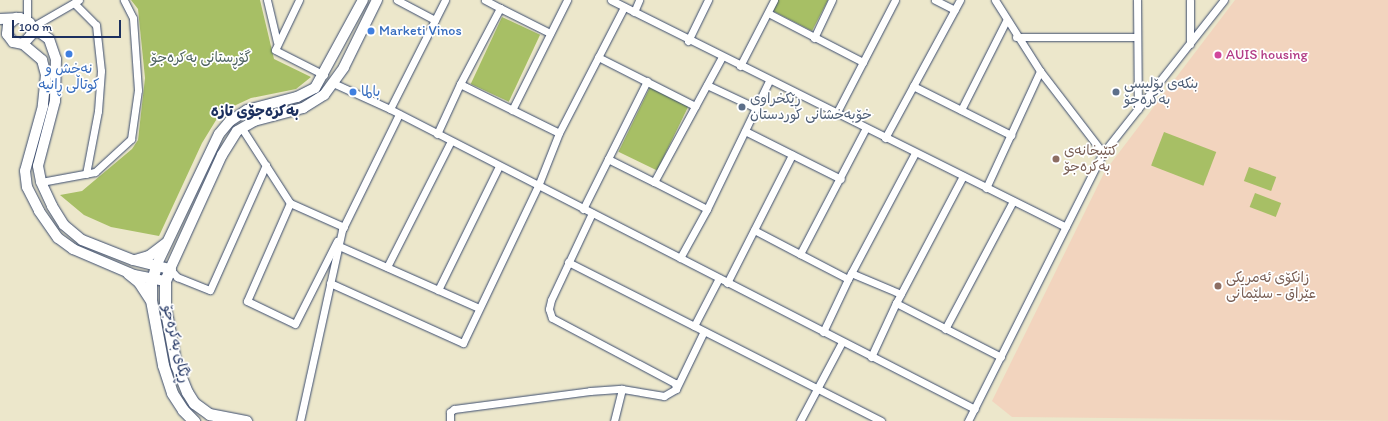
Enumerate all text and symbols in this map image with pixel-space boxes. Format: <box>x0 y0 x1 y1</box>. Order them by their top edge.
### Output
scale bar <box>14 12 123 38</box>
text: 100 m <box>19 20 52 34</box>
place label: Marketi Vinos <box>379 23 462 39</box>
marker: Marketi Vinos <box>366 26 376 36</box>
place label: AUIS housing <box>1226 47 1308 63</box>
marker: نەخش و کوتاڵی ڕانیە <box>64 49 74 59</box>
park label: گۆڕستانی بەکرەجۆ <box>151 50 251 66</box>
marker: AUIS housing <box>1213 50 1223 60</box>
place label: نەخش و کوتاڵی ڕانیە <box>38 61 100 94</box>
place label: بنکەی پۆلیسی بەکرەجۆ <box>1124 76 1198 108</box>
place label: بالما <box>361 84 380 100</box>
marker: بالما <box>348 87 358 97</box>
marker: بنکەی پۆلیسی بەکرەجۆ <box>1111 87 1121 97</box>
place label: ڕێکخراوی خۆبەخشانی کوردستان <box>750 91 872 124</box>
marker: ڕێکخراوی خۆبەخشانی کوردستان <box>737 102 747 112</box>
district label: بەکرەجۆی تازە <box>211 103 299 121</box>
place label: کتێبخانەی بەکرەجۆ <box>1064 143 1118 176</box>
marker: کتێبخانەی بەکرەجۆ <box>1051 154 1061 164</box>
place label: زانکۆی ئەمریکی عێراق - سلێمانی <box>1226 270 1316 302</box>
marker: زانکۆی ئەمریکی عێراق - سلێمانی <box>1213 281 1223 291</box>
street label: ڕێگای بەکرەجۆ <box>159 303 193 385</box>

